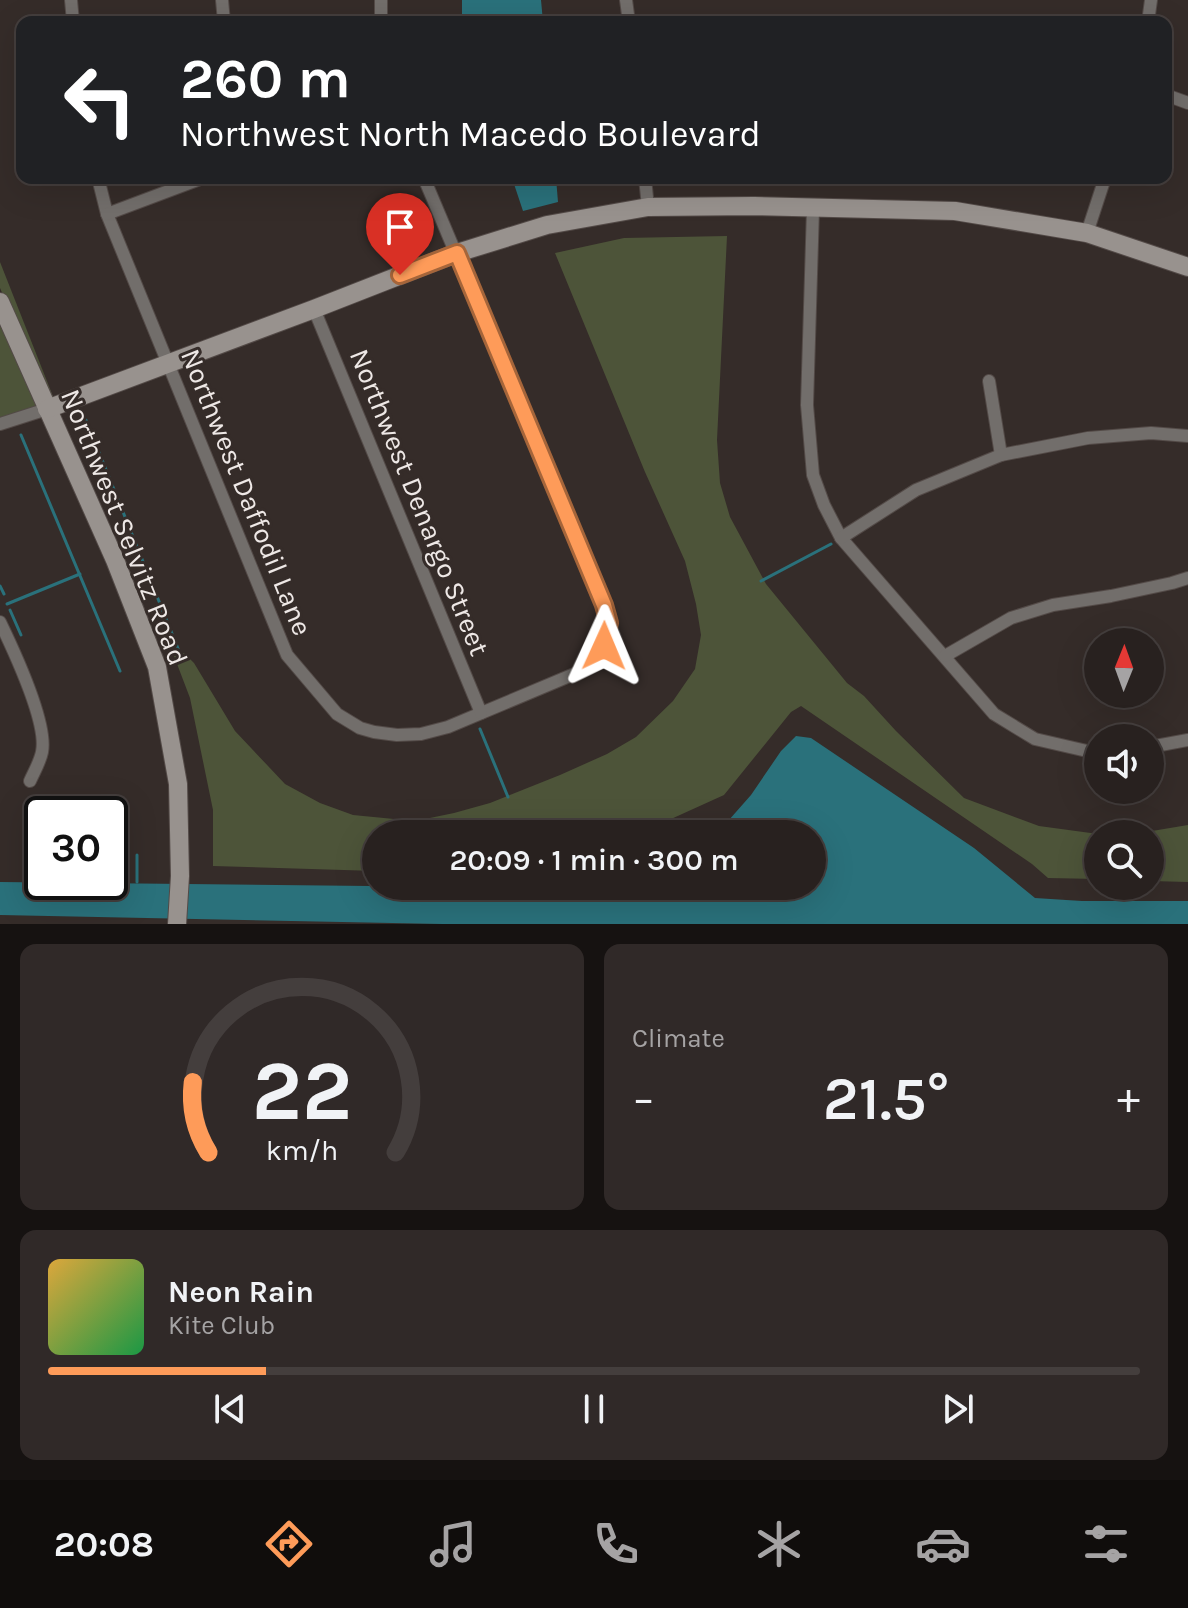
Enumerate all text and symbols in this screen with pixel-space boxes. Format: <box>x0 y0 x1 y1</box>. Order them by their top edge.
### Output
text: 260 m <box>180 46 351 111</box>
icon: left <box>48 48 152 152</box>
text: Northwest North Macedo Boulevard <box>180 113 761 155</box>
pin <box>366 193 434 275</box>
icon: arrive <box>378 205 422 249</box>
street label: Northwest Daffodil Lane <box>174 344 319 640</box>
street label: Northwest Denargo Street <box>343 344 496 660</box>
street label: Northwest Selvitz Road <box>54 384 195 670</box>
position arrow <box>562 604 646 688</box>
north arrow <box>1084 628 1164 708</box>
map controls <box>1084 628 1164 900</box>
button: sound <box>1084 724 1164 804</box>
speed limit sign: 30 <box>24 796 128 900</box>
button: search <box>1084 820 1164 900</box>
text: 20:09 · 1 min · 300 m <box>449 842 739 878</box>
text: Climate <box>632 1023 725 1054</box>
text: 22 <box>252 1043 352 1140</box>
text: 21.5° <box>823 1064 949 1134</box>
text: − <box>632 1073 655 1124</box>
text: + <box>1117 1073 1140 1124</box>
text: km/h <box>266 1134 338 1167</box>
text: Neon Rain <box>168 1274 314 1310</box>
text: Kite Club <box>168 1310 275 1341</box>
icon: previous <box>208 1387 252 1431</box>
icon: pause <box>572 1387 616 1431</box>
icon: next <box>936 1387 980 1431</box>
icon: directions <box>261 1516 317 1572</box>
icon: music <box>425 1516 481 1572</box>
icon: phone <box>588 1516 644 1572</box>
icon: climate <box>751 1516 807 1572</box>
icon: car <box>915 1516 971 1572</box>
icon: filters <box>1078 1516 1134 1572</box>
text: 20:08 <box>54 1523 154 1565</box>

